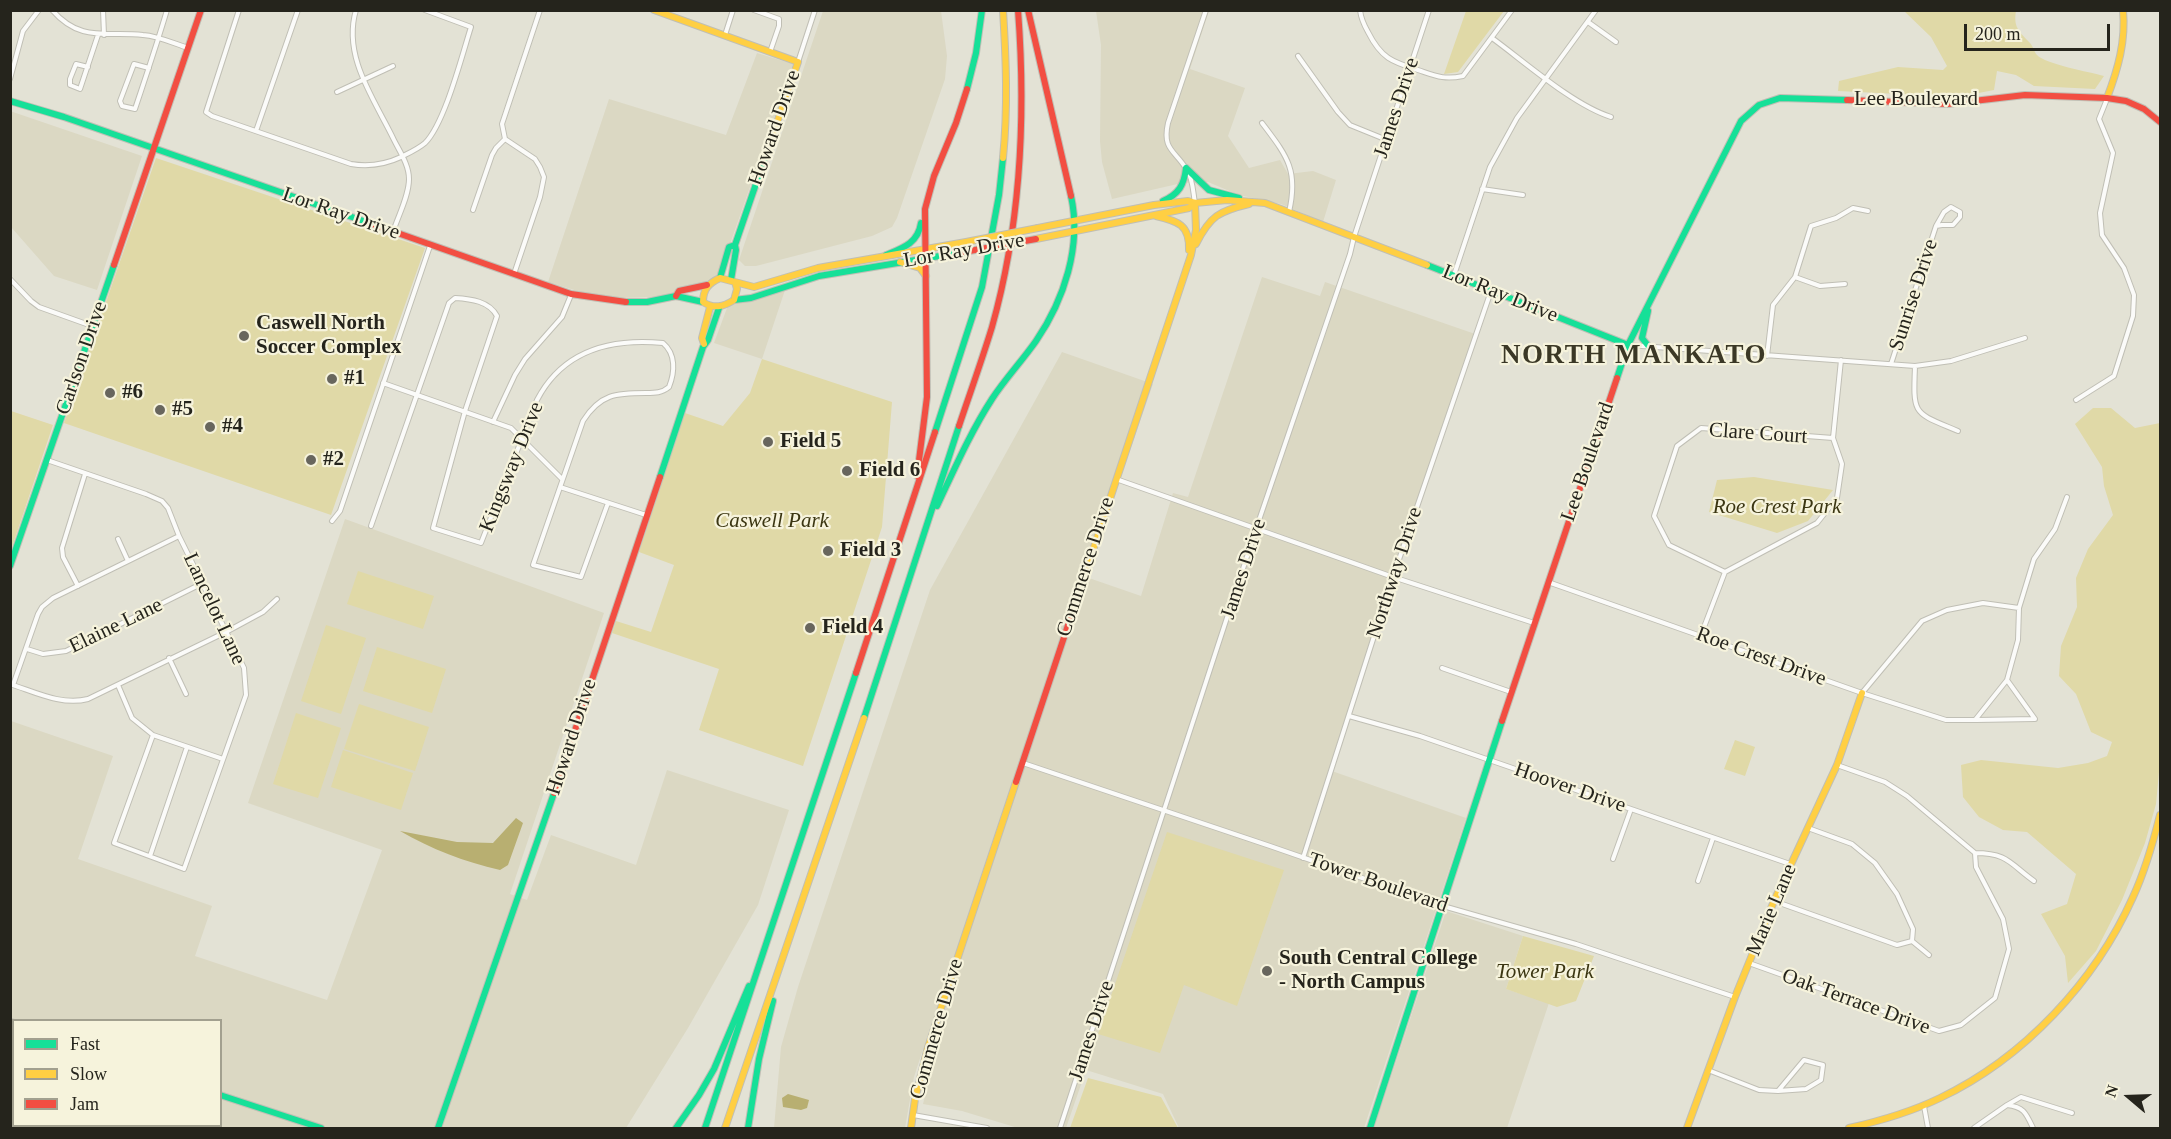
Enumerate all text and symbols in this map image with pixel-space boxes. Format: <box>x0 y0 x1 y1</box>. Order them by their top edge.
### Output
scale bar <box>1967 12 2112 50</box>
text: 200 m <box>1975 24 2021 44</box>
street label: James Drive <box>1369 54 1425 162</box>
street label: Howard Drive <box>743 67 807 189</box>
street label: Lee Boulevard <box>1854 86 1978 112</box>
street label: Lor Ray Drive <box>279 182 403 246</box>
street label: Lor Ray Drive <box>902 228 1026 274</box>
street label: Sunrise Drive <box>1884 236 1944 354</box>
street label: Lor Ray Drive <box>1439 259 1561 329</box>
street label: Carlson Drive <box>51 298 113 418</box>
place label: Caswell North Soccer Complex <box>256 311 401 361</box>
marker: Caswell North Soccer Complex <box>237 329 251 343</box>
district label: NORTH MANKATO <box>1501 340 1767 372</box>
place label: #1 <box>344 366 365 392</box>
marker: #1 <box>325 372 339 386</box>
place label: #6 <box>122 380 143 406</box>
marker: #6 <box>103 386 117 400</box>
place label: #5 <box>172 397 193 423</box>
street label: Kingsway Drive <box>474 398 550 536</box>
street label: Lee Boulevard <box>1556 399 1620 525</box>
marker: #5 <box>153 403 167 417</box>
place label: #4 <box>222 414 243 440</box>
street label: Clare Court <box>1708 418 1808 450</box>
marker: #4 <box>203 420 217 434</box>
place label: Field 5 <box>780 429 841 455</box>
marker: Field 5 <box>761 435 775 449</box>
place label: #2 <box>323 447 344 473</box>
marker: #2 <box>304 453 318 467</box>
place label: Field 6 <box>859 458 920 484</box>
marker: Field 6 <box>840 464 854 478</box>
street label: Commerce Drive <box>1052 494 1120 640</box>
park label: Roe Crest Park <box>1713 494 1841 520</box>
street label: Northway Drive <box>1362 504 1428 642</box>
park label: Caswell Park <box>715 508 829 534</box>
street label: James Drive <box>1216 515 1272 623</box>
place label: Field 3 <box>840 538 901 564</box>
marker: Field 3 <box>821 544 835 558</box>
street label: Lancelot Lane <box>177 549 251 669</box>
street label: Elaine Lane <box>65 593 167 659</box>
place label: Field 4 <box>822 615 883 641</box>
marker: Field 4 <box>803 621 817 635</box>
street label: Roe Crest Drive <box>1693 622 1829 692</box>
street label: Howard Drive <box>541 676 603 798</box>
street label: Hoover Drive <box>1511 757 1629 819</box>
street label: Tower Boulevard <box>1305 847 1451 919</box>
street label: Marie Lane <box>1741 860 1803 960</box>
place label: South Central College - North Campus <box>1279 946 1477 996</box>
street label: Commerce Drive <box>905 956 969 1102</box>
park label: Tower Park <box>1496 959 1594 985</box>
street label: Oak Terrace Drive <box>1778 963 1934 1041</box>
marker: South Central College - North Campus <box>1260 964 1274 978</box>
street label: James Drive <box>1064 977 1120 1085</box>
legend <box>12 1019 222 1127</box>
text: Fast <box>70 1034 100 1054</box>
text: Slow <box>70 1064 107 1084</box>
north arrow <box>2099 1067 2159 1127</box>
text: N <box>2102 1083 2121 1099</box>
text: Jam <box>70 1094 99 1114</box>

